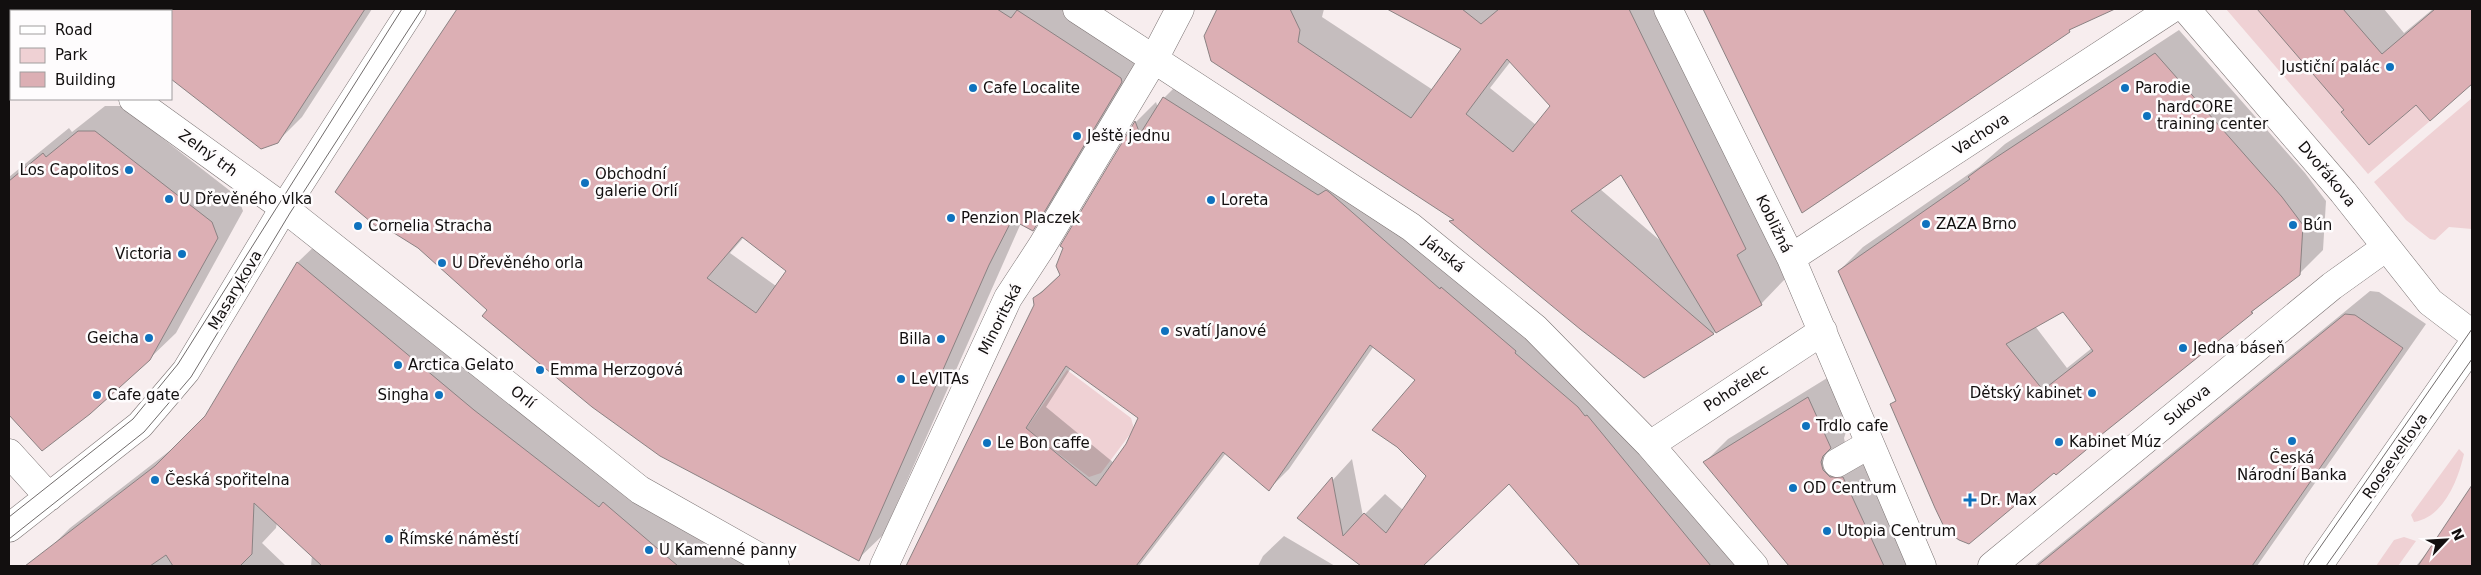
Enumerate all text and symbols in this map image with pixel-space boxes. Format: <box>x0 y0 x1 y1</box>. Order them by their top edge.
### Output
legend <box>10 10 172 100</box>
text: Road <box>55 21 93 39</box>
text: Park <box>55 46 88 64</box>
place label: Justiční palác <box>2280 58 2380 76</box>
marker: Justiční palác <box>2384 61 2396 73</box>
text: Building <box>55 71 116 89</box>
place label: Cafe Localite <box>983 79 1080 97</box>
place label: Parodie <box>2135 79 2191 97</box>
marker: Cafe Localite <box>967 82 979 94</box>
marker: Parodie <box>2119 82 2131 94</box>
place label: hardCORE training center <box>2157 98 2269 133</box>
street label: Vachova <box>1950 109 2012 159</box>
marker: hardCORE training center <box>2141 110 2153 122</box>
street label: Zelný trh <box>175 126 241 180</box>
place label: Ještě jednu <box>1086 127 1170 145</box>
marker: Ještě jednu <box>1071 130 1083 142</box>
street label: Dvořákova <box>2294 137 2360 211</box>
place label: Los Capolitos <box>20 161 119 179</box>
marker: Los Capolitos <box>123 164 135 176</box>
place label: Obchodní galerie Orlí <box>595 165 679 200</box>
marker: Obchodní galerie Orlí <box>579 177 591 189</box>
place label: U Dřevěného vlka <box>179 190 312 208</box>
place label: Loreta <box>1221 191 1268 209</box>
street label: Kobližná <box>1752 192 1796 256</box>
marker: U Dřevěného vlka <box>163 193 175 205</box>
marker: Loreta <box>1205 194 1217 206</box>
place label: Penzion Placzek <box>961 209 1080 227</box>
marker: Penzion Placzek <box>945 212 957 224</box>
place label: ZAZA Brno <box>1936 215 2017 233</box>
place label: Bún <box>2303 216 2332 234</box>
place label: Cornelia Stracha <box>368 217 492 235</box>
marker: ZAZA Brno <box>1920 218 1932 230</box>
marker: Bún <box>2287 219 2299 231</box>
marker: Cornelia Stracha <box>352 220 364 232</box>
street label: Jánská <box>1419 231 1469 276</box>
place label: Victoria <box>115 245 172 263</box>
street label: Masarykova <box>204 247 266 333</box>
marker: Victoria <box>176 248 188 260</box>
place label: U Dřevěného orla <box>452 254 583 272</box>
marker: U Dřevěného orla <box>436 257 448 269</box>
street label: Minoritská <box>974 280 1026 358</box>
place label: svatí Janové <box>1175 322 1266 340</box>
marker: svatí Janové <box>1159 325 1171 337</box>
place label: Geicha <box>87 329 139 347</box>
place label: Billa <box>899 330 931 348</box>
marker: Geicha <box>143 332 155 344</box>
marker: Billa <box>935 333 947 345</box>
place label: Jedna báseň <box>2192 339 2285 357</box>
marker: Jedna báseň <box>2177 342 2189 354</box>
place label: Arctica Gelato <box>408 356 514 374</box>
marker: Arctica Gelato <box>392 359 404 371</box>
place label: Emma Herzogová <box>550 361 683 379</box>
street label: Pohořelec <box>1700 361 1772 415</box>
marker: Emma Herzogová <box>534 364 546 376</box>
place label: LeVITAs <box>911 370 969 388</box>
marker: LeVITAs <box>895 373 907 385</box>
street label: Sukova <box>2160 381 2214 429</box>
street label: Orlí <box>507 382 540 413</box>
place label: Dětský kabinet <box>1970 384 2082 402</box>
place label: Cafe gate <box>107 386 180 404</box>
place label: Singha <box>378 386 429 404</box>
marker: Dětský kabinet <box>2086 387 2098 399</box>
marker: Cafe gate <box>91 389 103 401</box>
marker: Singha <box>433 389 445 401</box>
street label: Rooseveltova <box>2359 410 2431 502</box>
place label: Trdlo cafe <box>1815 417 1888 435</box>
marker: Trdlo cafe <box>1800 420 1812 432</box>
place label: Kabinet Múz <box>2069 433 2161 451</box>
place label: Le Bon caffe <box>997 434 1090 452</box>
marker: Česká Národní Banka <box>2286 435 2298 447</box>
marker: Kabinet Múz <box>2053 436 2065 448</box>
marker: Le Bon caffe <box>981 437 993 449</box>
place label: Česká Národní Banka <box>2237 448 2347 484</box>
place label: Česká spořitelna <box>165 470 290 489</box>
marker: Česká spořitelna <box>149 474 161 486</box>
place label: OD Centrum <box>1803 479 1897 497</box>
marker: OD Centrum <box>1787 482 1799 494</box>
place label: Dr. Max <box>1980 491 2037 509</box>
marker: Dr. Max <box>1964 494 1976 506</box>
north arrow <box>2421 515 2471 565</box>
place label: Utopia Centrum <box>1837 522 1956 540</box>
marker: Utopia Centrum <box>1821 525 1833 537</box>
text: N <box>2448 526 2468 543</box>
place label: Římské náměstí <box>399 529 519 548</box>
marker: Římské náměstí <box>383 533 395 545</box>
place label: U Kamenné panny <box>659 541 797 559</box>
marker: U Kamenné panny <box>643 544 655 556</box>

